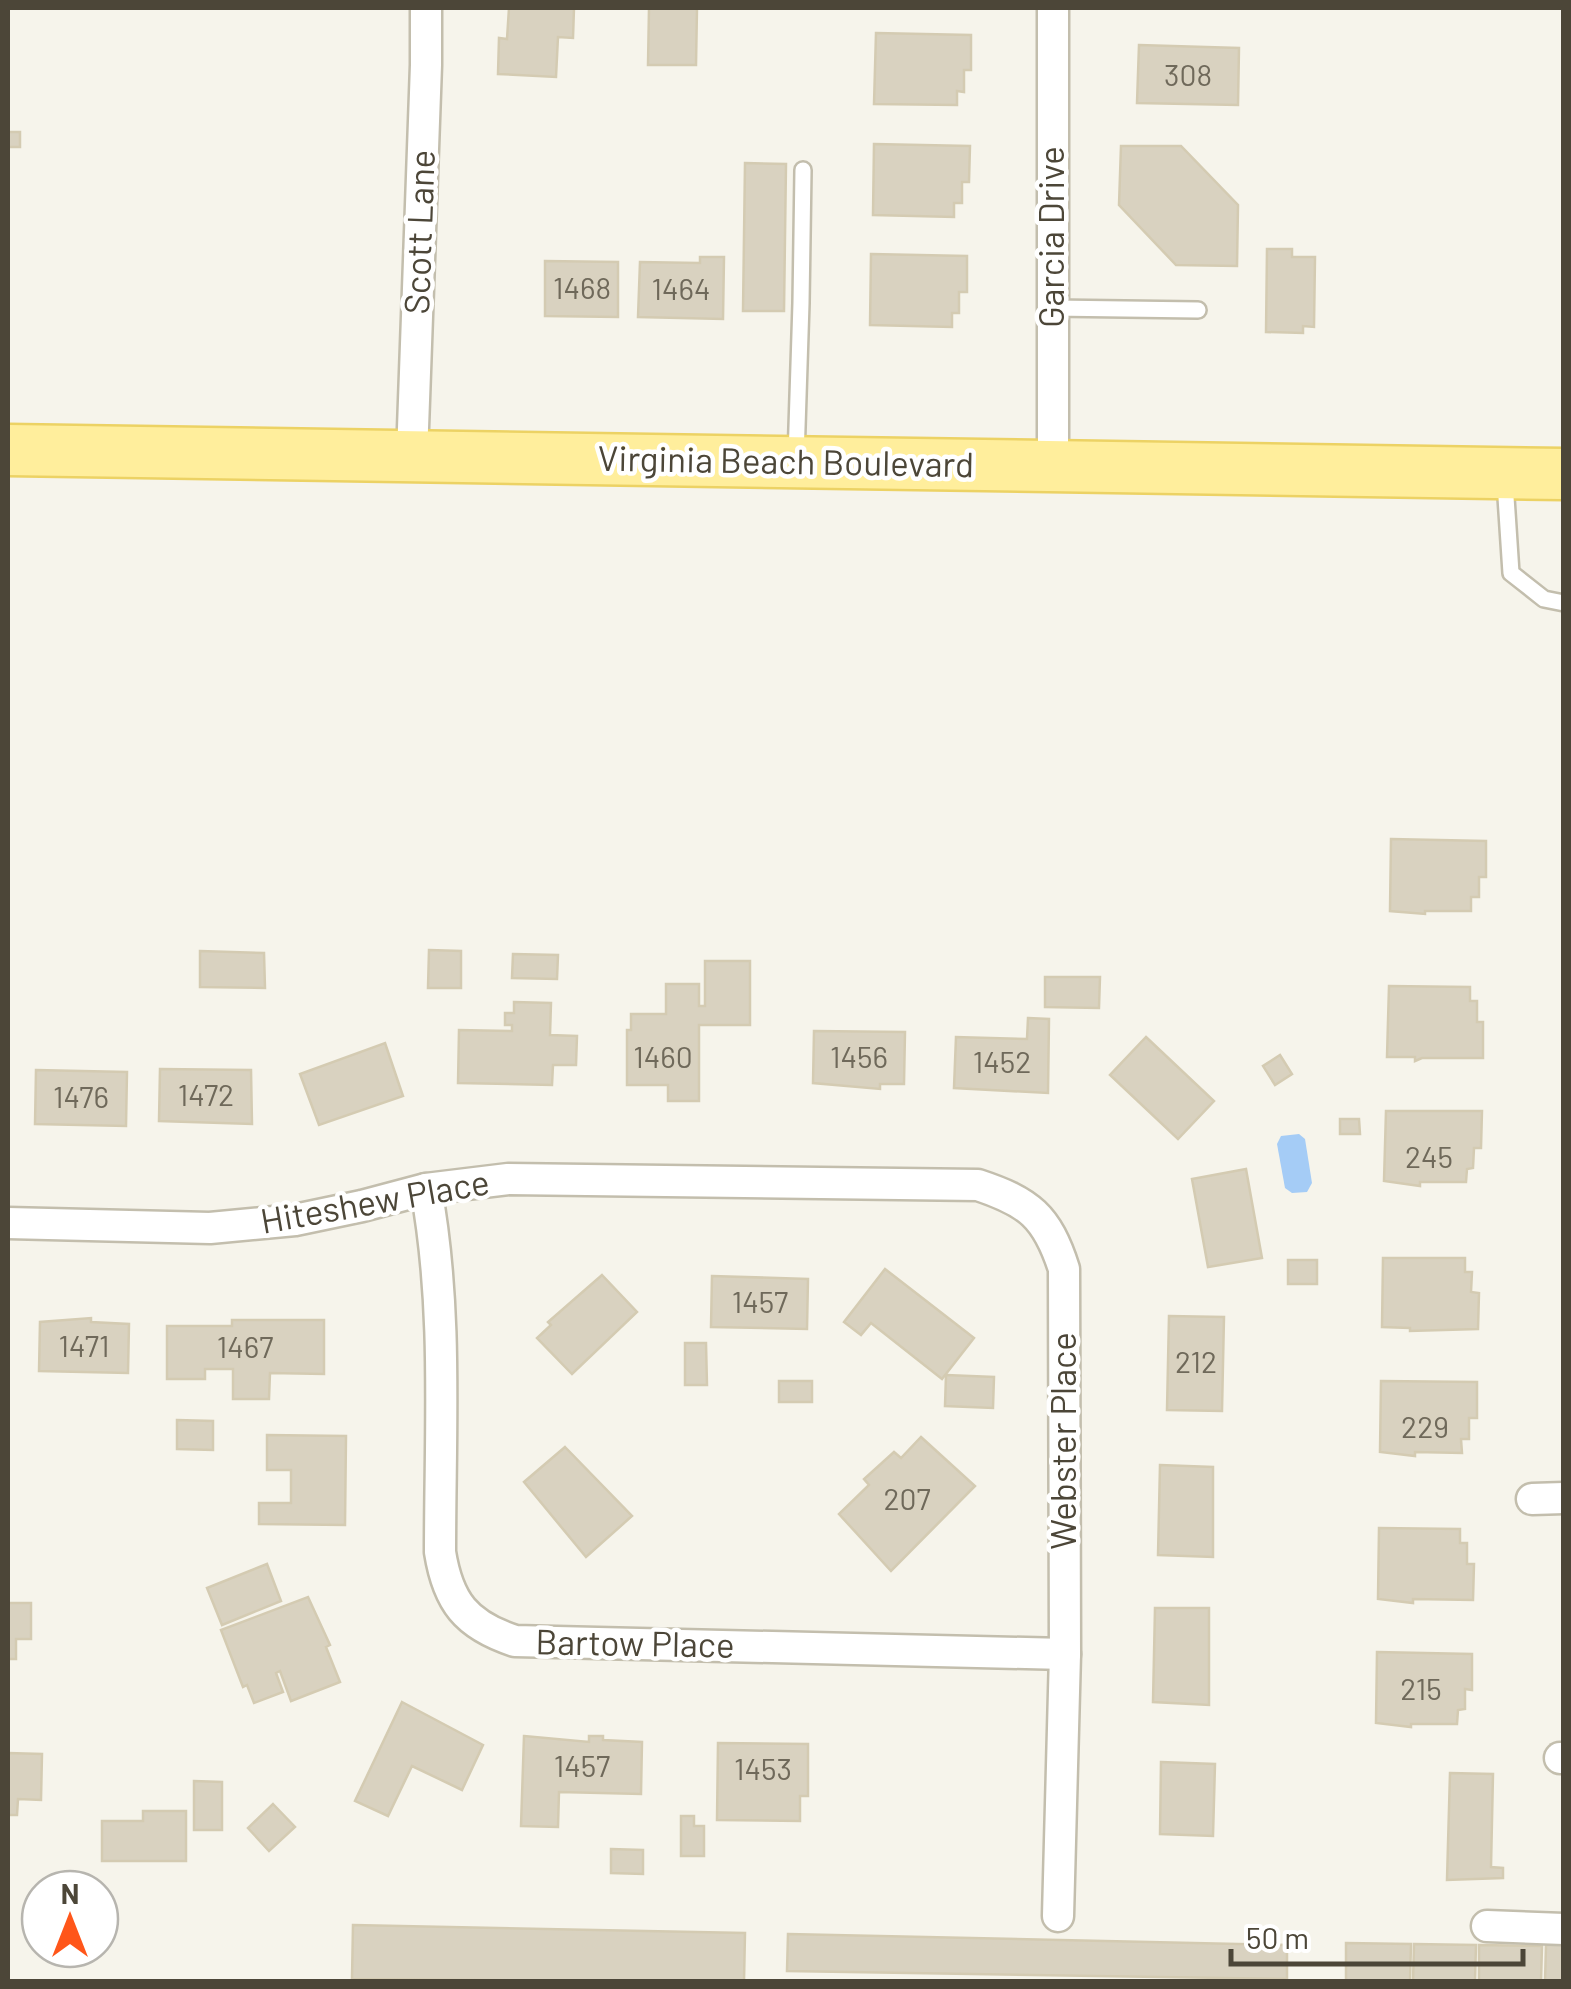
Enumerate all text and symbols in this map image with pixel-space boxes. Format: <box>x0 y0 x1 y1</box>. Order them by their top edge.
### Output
house number: 308 <box>1164 56 1212 92</box>
street label: Garcia Drive <box>1029 146 1071 328</box>
street label: Scott Lane <box>394 149 442 315</box>
house number: 1468 <box>553 269 611 305</box>
house number: 1464 <box>651 270 711 306</box>
street label: Virginia Beach Boulevard <box>597 436 975 484</box>
house number: 1460 <box>633 1038 693 1074</box>
house number: 1456 <box>830 1038 888 1074</box>
house number: 1452 <box>973 1043 1031 1079</box>
house number: 1472 <box>178 1076 234 1112</box>
house number: 1476 <box>53 1078 109 1114</box>
house number: 245 <box>1405 1138 1453 1174</box>
street label: Hiteshew Place <box>257 1159 492 1241</box>
house number: 1457 <box>732 1283 788 1319</box>
house number: 1471 <box>59 1327 109 1363</box>
house number: 1467 <box>217 1328 273 1364</box>
street label: Webster Place <box>1041 1332 1083 1550</box>
house number: 212 <box>1175 1343 1217 1379</box>
house number: 229 <box>1401 1408 1449 1444</box>
house number: 207 <box>883 1480 931 1516</box>
street label: Bartow Place <box>535 1619 735 1665</box>
house number: 215 <box>1400 1670 1442 1706</box>
house number: 1457 <box>554 1747 610 1783</box>
house number: 1453 <box>734 1750 792 1786</box>
north arrow <box>20 1869 120 1969</box>
text: N <box>61 1876 79 1910</box>
scale bar <box>1231 1904 1524 1966</box>
text: 50 m <box>1246 1919 1309 1955</box>

